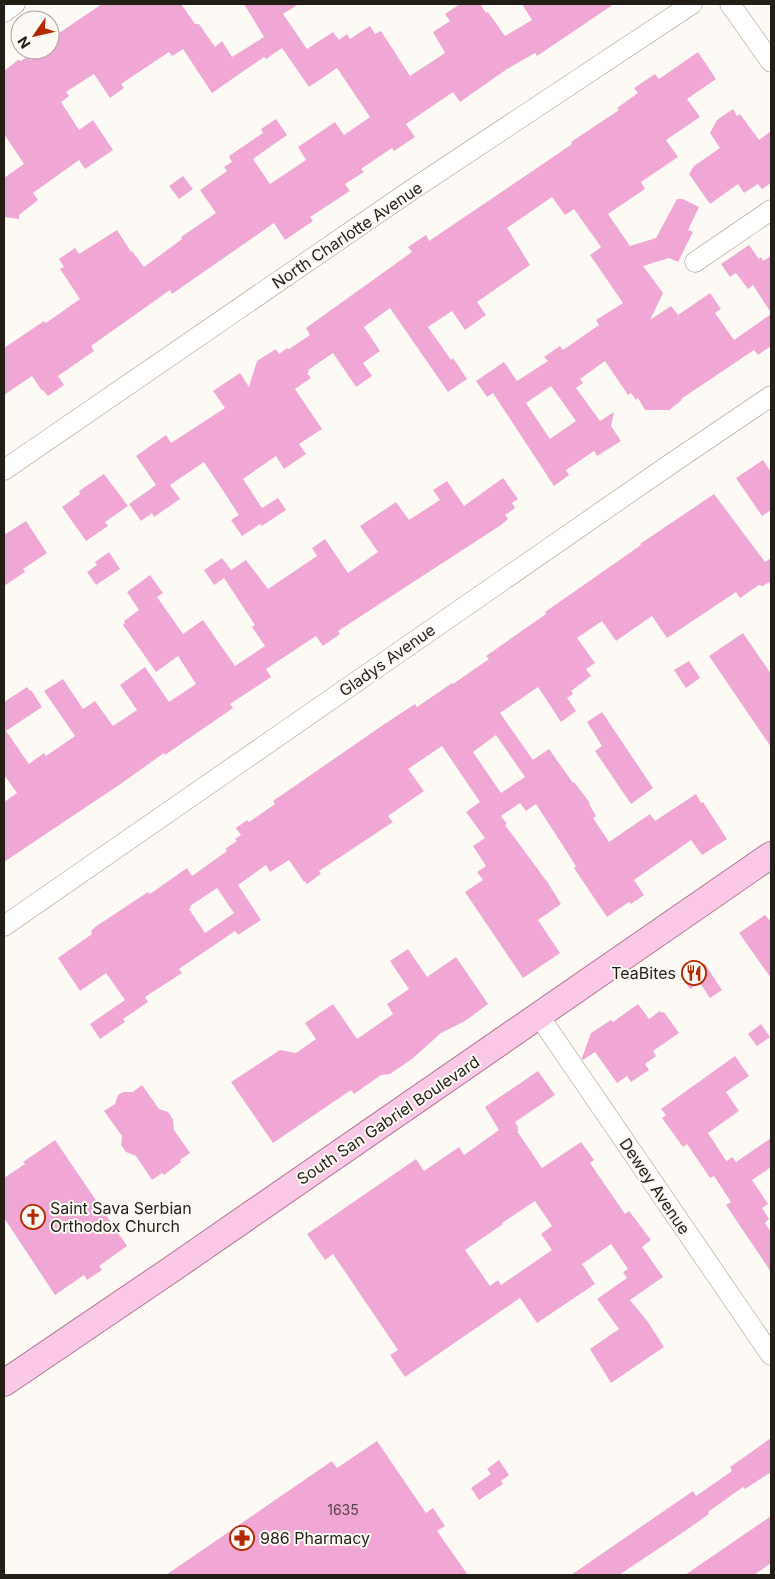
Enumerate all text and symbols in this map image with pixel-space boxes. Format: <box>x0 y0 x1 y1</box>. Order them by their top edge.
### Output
north arrow <box>10 10 60 60</box>
text: N <box>14 33 34 52</box>
street label: North Charlotte Avenue <box>268 177 426 293</box>
street label: Gladys Avenue <box>335 619 439 701</box>
restaurant icon: TeaBites <box>681 960 707 986</box>
place label: TeaBites <box>611 963 676 983</box>
street label: South San Gabriel Boulevard <box>293 1051 483 1189</box>
street label: Dewey Avenue <box>615 1134 695 1238</box>
place label: Saint Sava Serbian Orthodox Church <box>50 1198 192 1236</box>
church icon: Saint Sava Serbian Orthodox Church <box>20 1204 46 1230</box>
house number: 1635 <box>327 1501 359 1518</box>
pharmacy icon: 986 Pharmacy <box>229 1525 255 1551</box>
place label: 986 Pharmacy <box>260 1528 370 1548</box>

